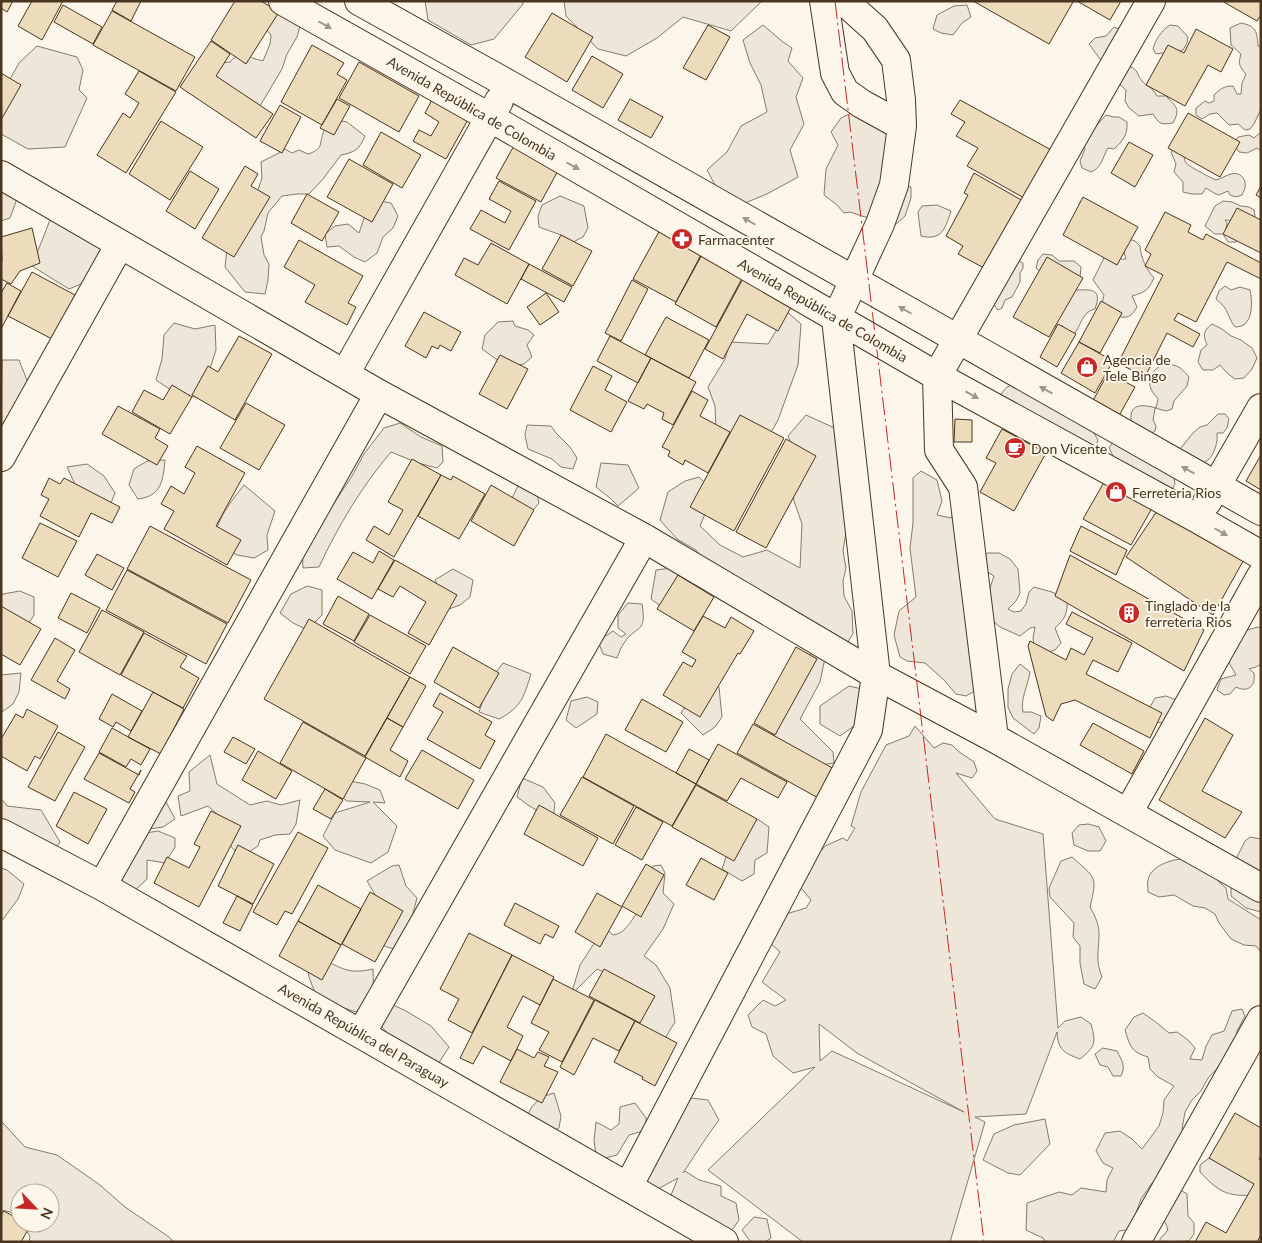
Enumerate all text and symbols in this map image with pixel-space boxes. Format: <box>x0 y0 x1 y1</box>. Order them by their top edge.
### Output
one-way arrow <box>318 21 332 29</box>
street label: Avenida República de Colombia <box>384 52 560 164</box>
one-way arrow <box>566 161 580 170</box>
one-way arrow <box>741 217 756 225</box>
pharmacy icon: Farmacenter <box>670 227 694 251</box>
place label: Farmacenter <box>698 231 775 248</box>
street label: Avenida República de Colombia <box>735 254 911 366</box>
one-way arrow <box>898 306 912 314</box>
place label: Agencia de Tele Bingo <box>1103 351 1171 384</box>
shop icon: Agencia de Tele Bingo <box>1075 355 1099 379</box>
one-way arrow <box>1040 386 1053 395</box>
one-way arrow <box>964 391 979 399</box>
cafe icon: Don Vicente <box>1003 436 1027 460</box>
place label: Don Vicente <box>1031 440 1107 457</box>
one-way arrow <box>1180 466 1195 474</box>
shop icon: Ferreteria Rios <box>1104 480 1128 504</box>
place label: Ferreteria Rios <box>1132 484 1221 501</box>
one-way arrow <box>1215 528 1228 537</box>
place label: Tinglado de la ferreteria Rios <box>1145 597 1232 630</box>
building icon: Tinglado de la ferreteria Rios <box>1117 601 1141 625</box>
street label: Avenida República del Paraguay <box>276 979 453 1091</box>
north arrow <box>10 1183 60 1233</box>
text: N <box>37 1205 57 1222</box>

